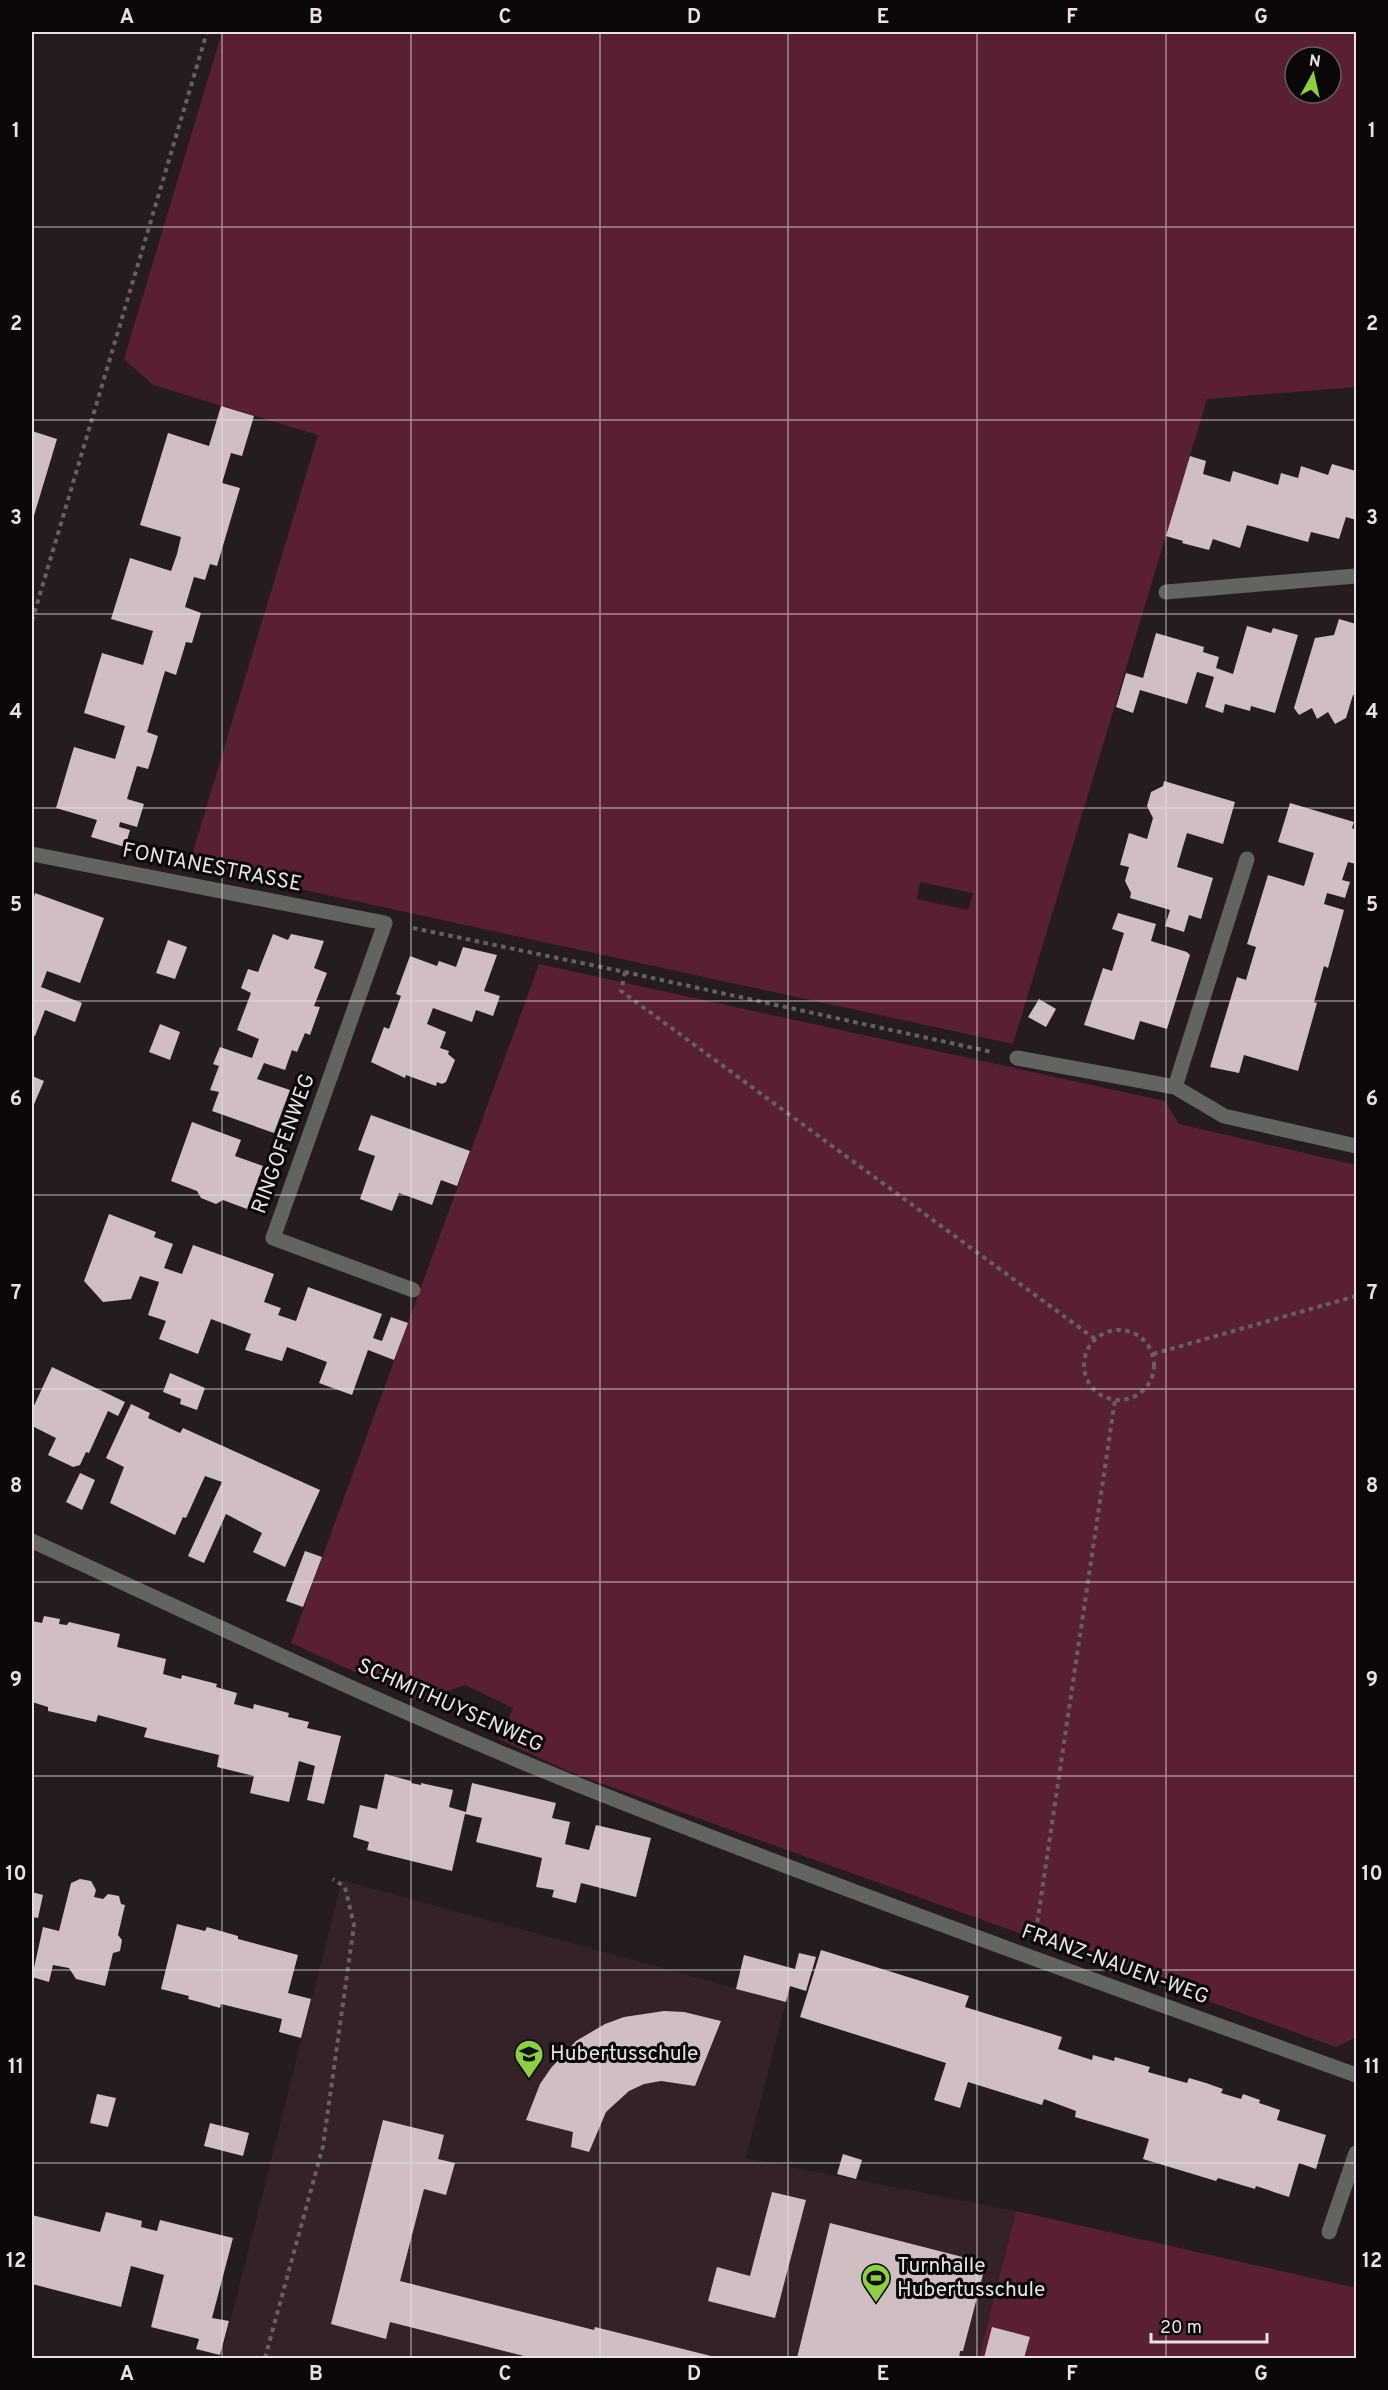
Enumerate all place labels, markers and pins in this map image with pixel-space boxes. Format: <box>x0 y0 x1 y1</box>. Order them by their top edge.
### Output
school or university icon: Hubertusschule <box>513 2038 545 2080</box>
place label: Hubertusschule <box>550 2041 698 2068</box>
place label: Turnhalle Hubertusschule <box>897 2253 1045 2304</box>
sports icon: Turnhalle Hubertusschule <box>860 2262 892 2304</box>

